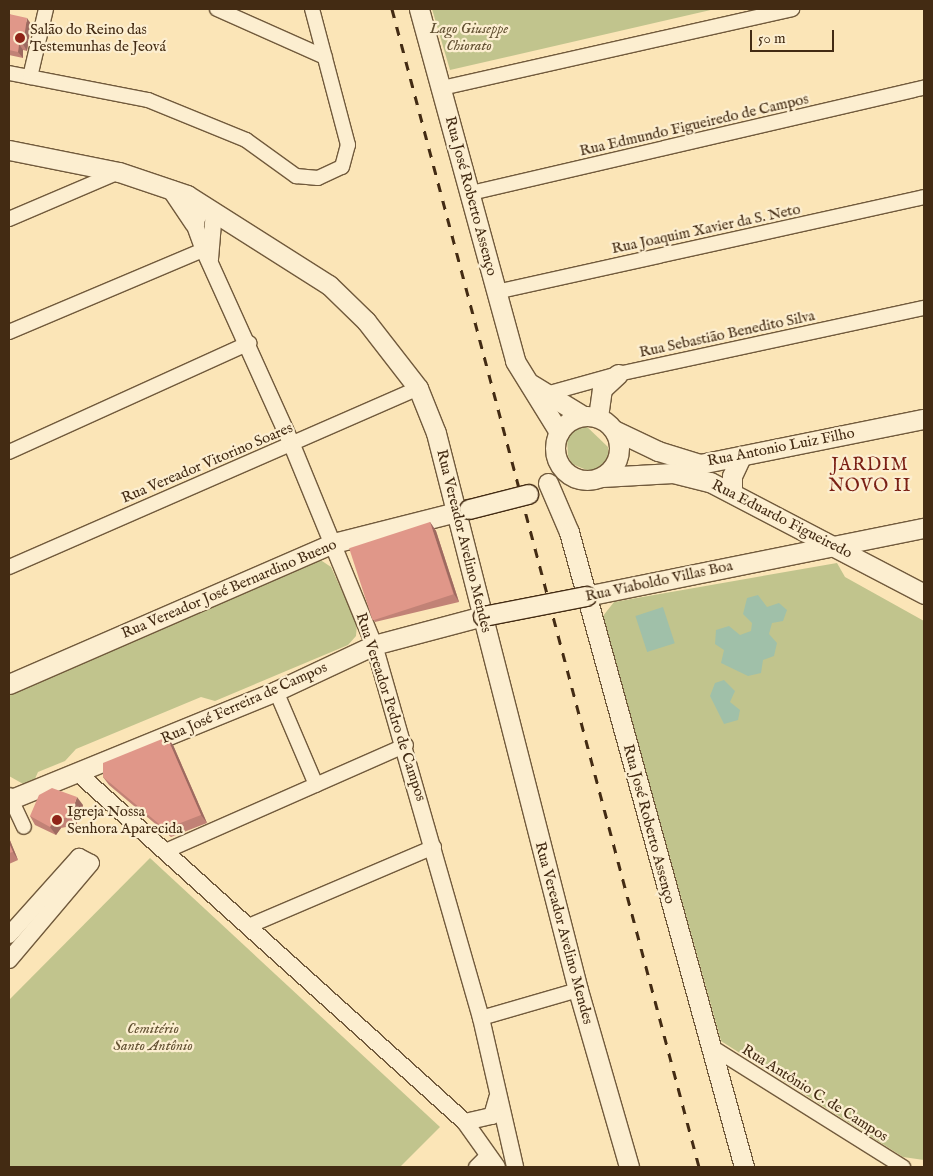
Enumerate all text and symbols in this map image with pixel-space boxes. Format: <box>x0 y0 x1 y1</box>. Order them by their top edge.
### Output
park label: Lago Giuseppe Chiorato <box>430 19 508 54</box>
place label: Salão do Reino das Testemunhas de Jeová <box>30 20 166 55</box>
scale bar <box>753 20 837 52</box>
text: 50 m <box>758 29 786 48</box>
marker: Salão do Reino das Testemunhas de Jeová <box>14 32 26 44</box>
street label: Rua Edmundo Figueiredo de Campos <box>578 90 810 160</box>
street label: Rua José Roberto Assenço <box>441 114 501 278</box>
street label: Rua Joaquim Xavier da S. Neto <box>610 200 802 258</box>
street label: Rua Sebastião Benedito Silva <box>638 307 816 361</box>
street label: Rua Vereador Vitorino Soares <box>119 419 295 507</box>
street label: Rua Antonio Luiz Filho <box>706 424 856 470</box>
street label: Rua Vereador Avelino Mendes <box>432 447 496 635</box>
district label: JARDIM NOVO II <box>828 456 912 498</box>
street label: Rua Eduardo Figueiredo <box>709 476 855 562</box>
street label: Rua Vereador José Bernardino Bueno <box>119 535 339 643</box>
street label: Rua Viaboldo Villas Boa <box>584 557 734 605</box>
street label: Rua Vereador Pedro de Campos <box>352 610 430 804</box>
street label: Rua José Ferreira de Campos <box>158 658 330 748</box>
street label: Rua José Roberto Assenço <box>619 742 679 906</box>
place label: Igreja Nossa Senhora Aparecida <box>67 802 183 837</box>
marker: Igreja Nossa Senhora Aparecida <box>51 814 63 826</box>
street label: Rua Vereador Avelino Mendes <box>531 840 597 1026</box>
park label: Cemitério Santo Antônio <box>113 1019 193 1054</box>
street label: Rua Antônio C. de Campos <box>739 1041 891 1145</box>

